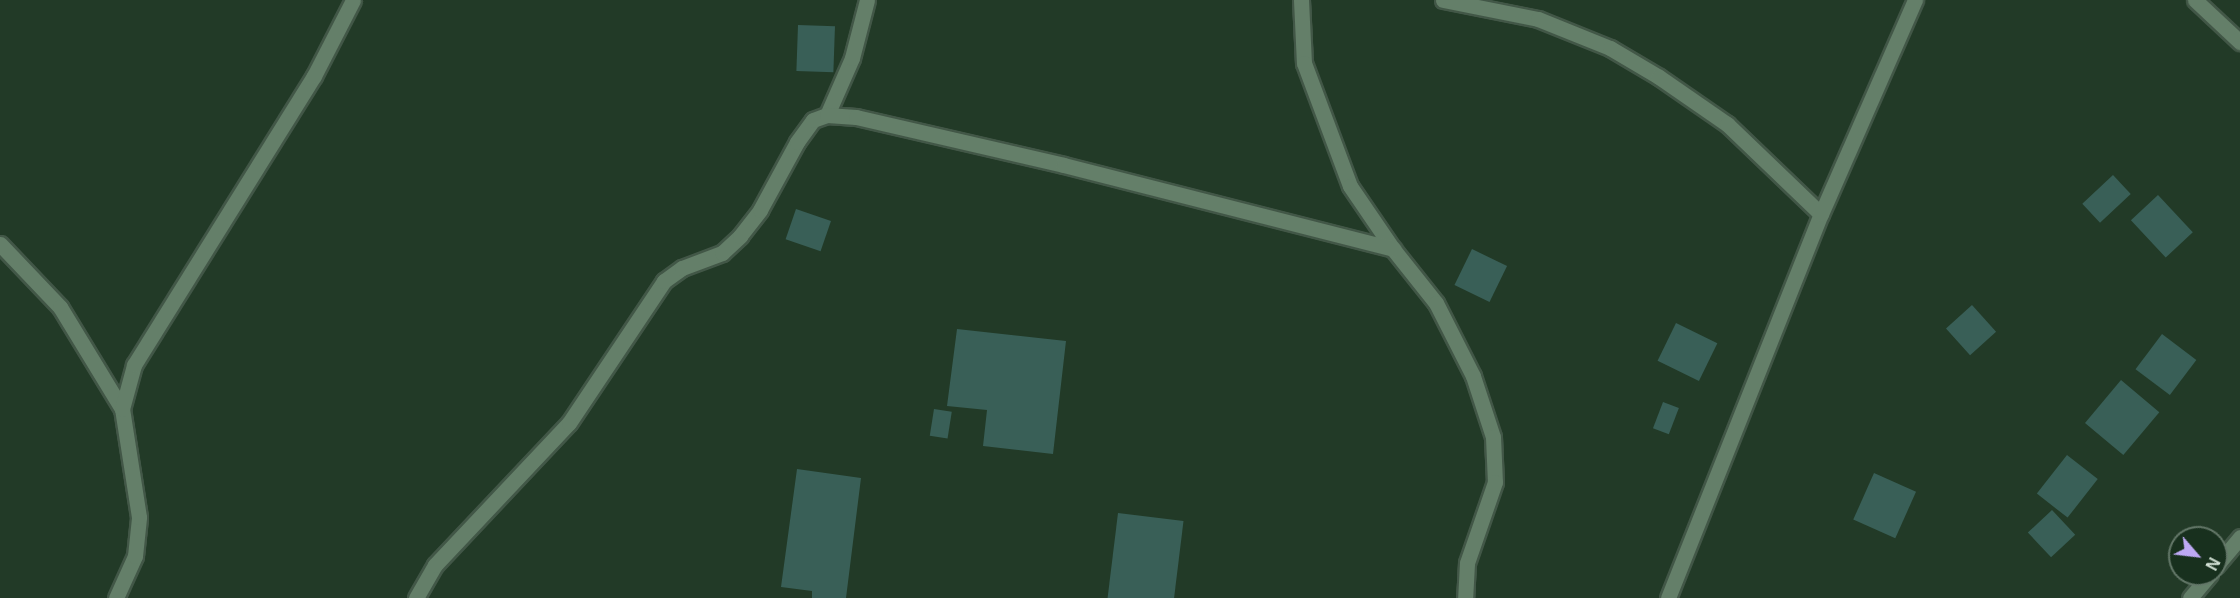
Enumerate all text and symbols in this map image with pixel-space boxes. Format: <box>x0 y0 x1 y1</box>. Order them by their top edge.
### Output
north arrow <box>2168 526 2228 586</box>
text: N <box>2202 555 2223 573</box>

